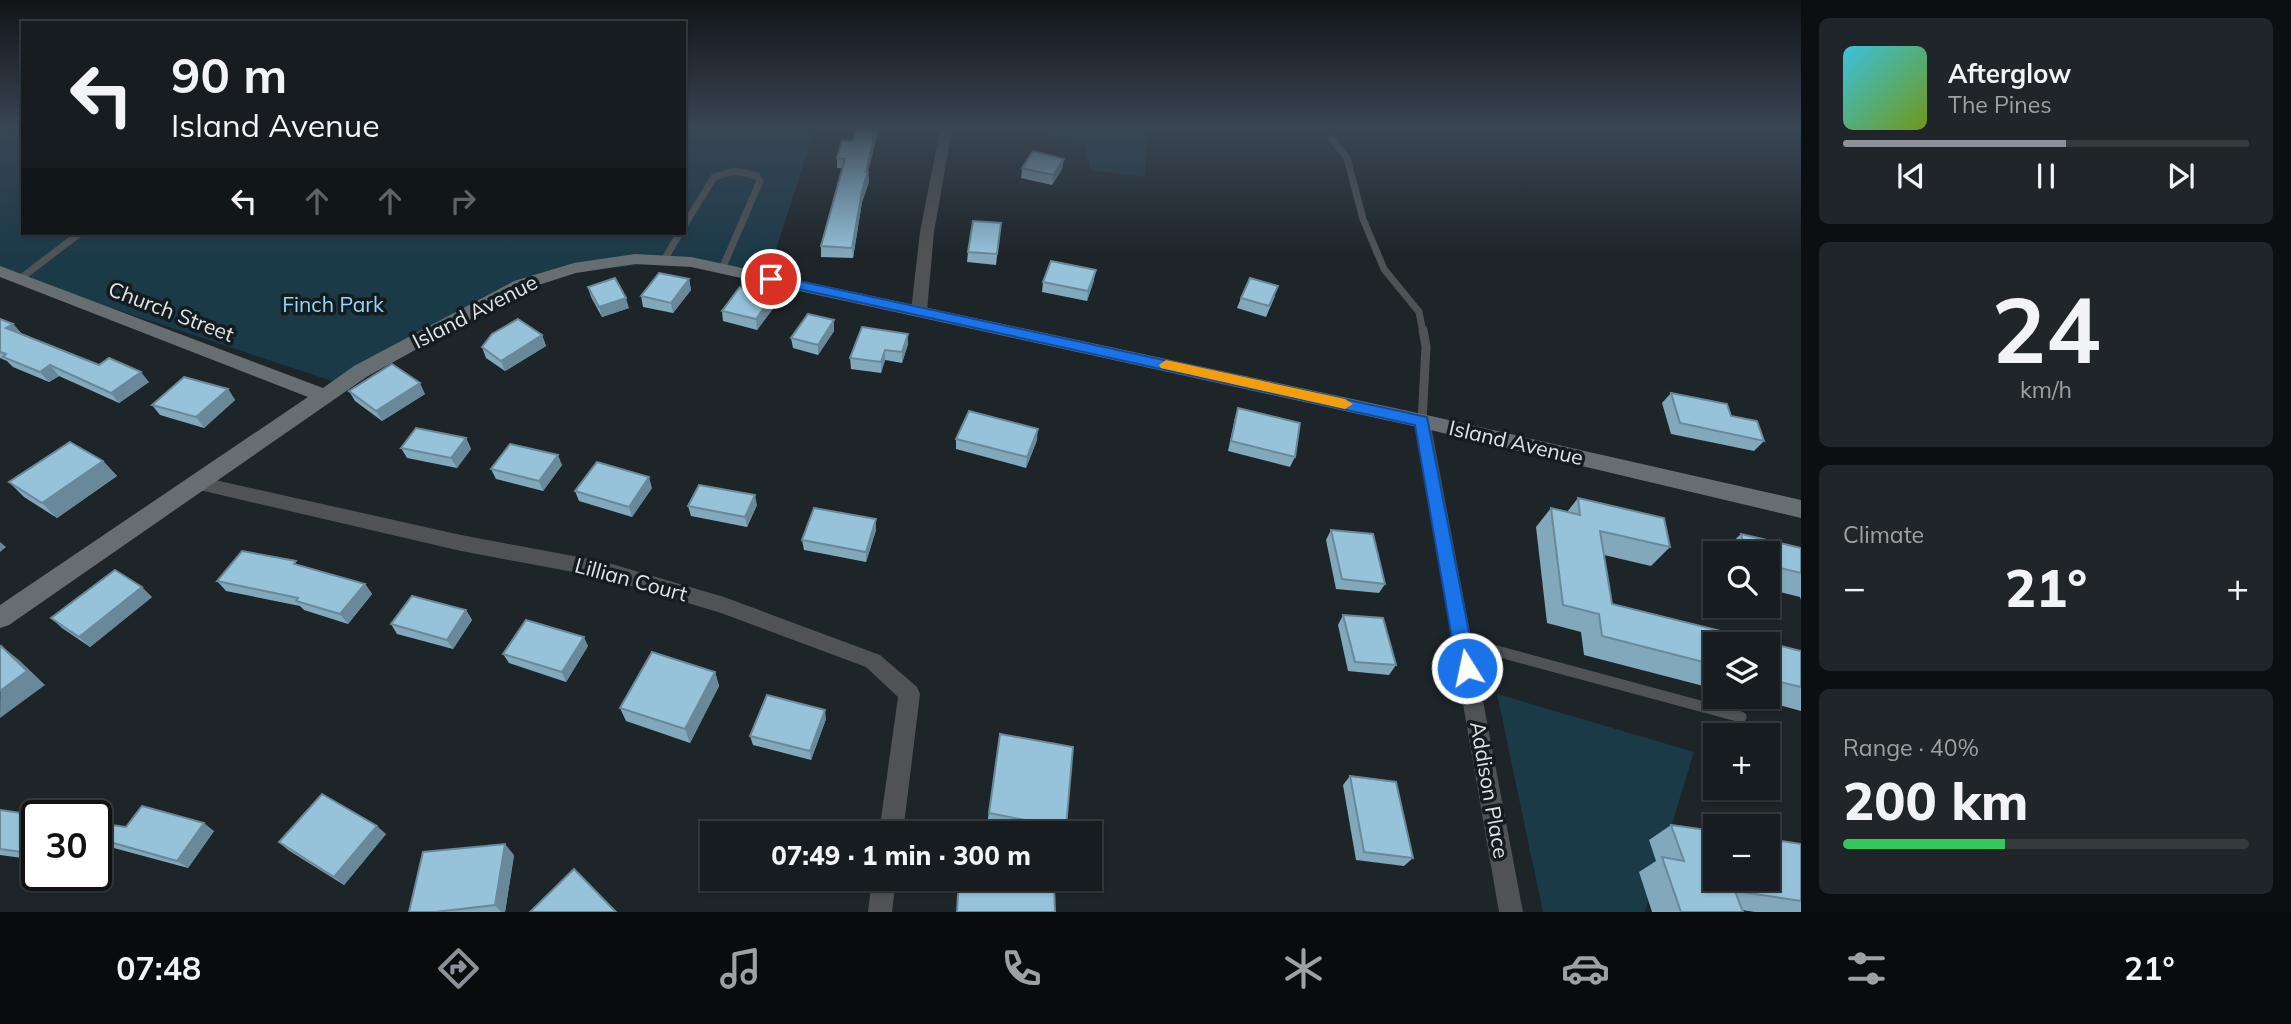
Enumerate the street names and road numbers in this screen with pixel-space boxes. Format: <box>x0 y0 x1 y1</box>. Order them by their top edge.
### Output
street label: Island Avenue <box>408 268 541 354</box>
street label: Church Street <box>105 275 238 347</box>
street label: Island Avenue <box>1447 414 1586 470</box>
street label: Lillian Court <box>572 552 690 606</box>
street label: Addison Place <box>1465 719 1515 860</box>

